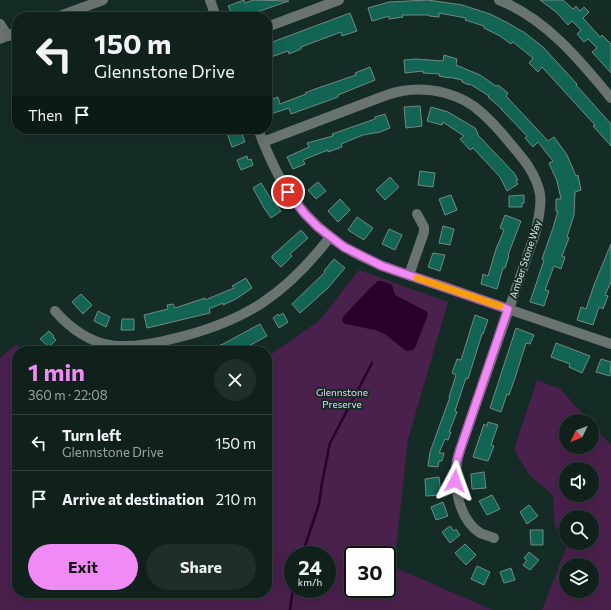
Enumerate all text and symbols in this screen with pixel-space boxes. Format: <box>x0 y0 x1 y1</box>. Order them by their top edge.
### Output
text: 150 m <box>94 26 171 60</box>
icon: left <box>28 28 80 80</box>
text: Glennstone Drive <box>94 60 235 82</box>
icon: arrive <box>71 104 93 126</box>
text: Then <box>28 106 63 124</box>
pin <box>271 175 305 209</box>
icon: arrive <box>277 181 299 203</box>
street label: Amber Stone Way <box>507 218 543 300</box>
text: 1 min <box>28 357 85 386</box>
button: close <box>214 359 256 401</box>
park label: Glennstone Preserve <box>316 386 368 410</box>
text: 360 m · 22:08 <box>28 387 108 403</box>
north arrow <box>559 414 599 454</box>
map controls <box>559 414 599 598</box>
text: Turn left <box>62 426 121 444</box>
icon: left <box>28 432 50 454</box>
text: 150 m <box>215 434 256 452</box>
text: Glennstone Drive <box>62 444 164 460</box>
position arrow <box>434 460 476 502</box>
button: sound <box>559 462 599 502</box>
icon: arrive <box>28 488 50 510</box>
text: Arrive at destination <box>62 490 204 508</box>
text: 210 m <box>216 490 256 508</box>
button: search <box>559 510 599 550</box>
button: Exit <box>28 544 138 590</box>
button: Share <box>146 544 256 590</box>
speed limit sign: 30 <box>344 546 396 598</box>
text: 24 <box>298 555 322 579</box>
button: layers <box>559 558 599 598</box>
text: km/h <box>298 576 322 588</box>

